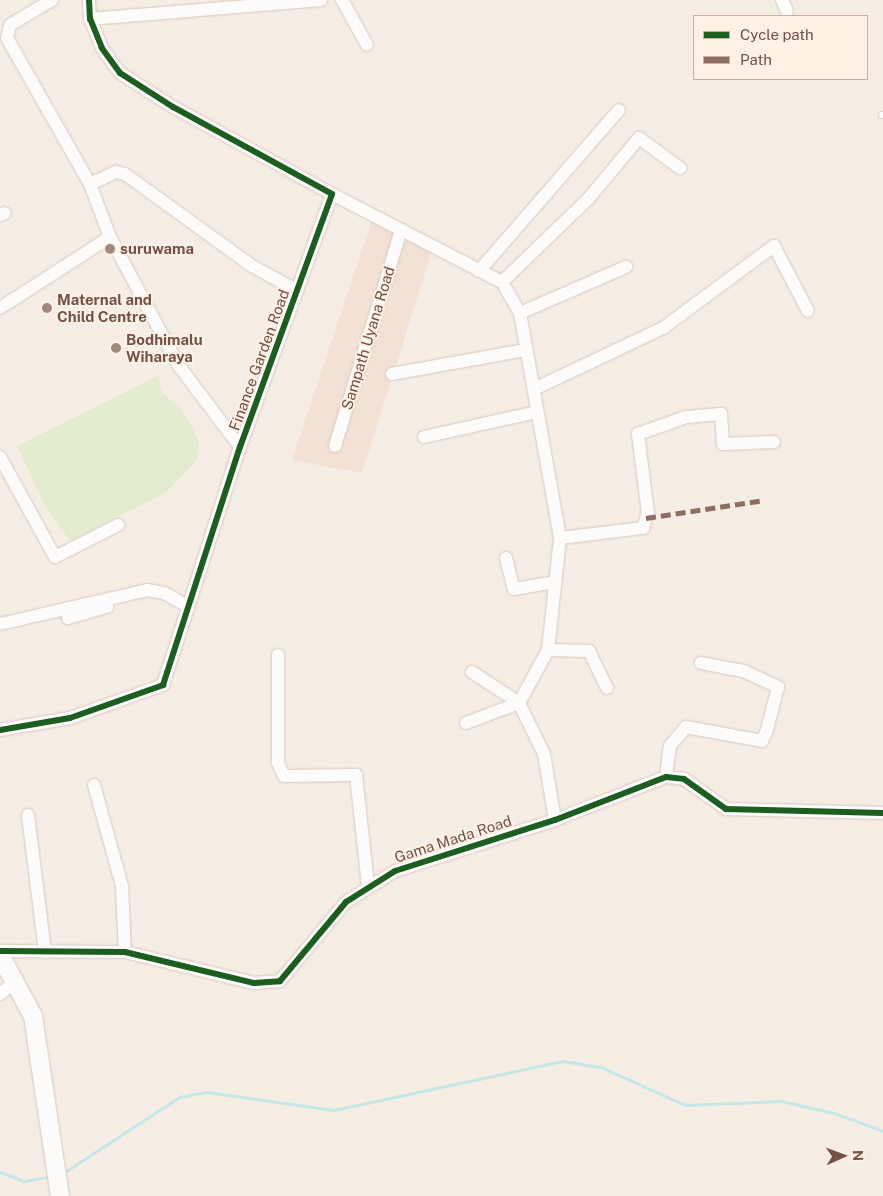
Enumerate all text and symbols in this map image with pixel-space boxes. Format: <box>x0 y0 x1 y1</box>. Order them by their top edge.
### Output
legend <box>693 15 868 80</box>
text: Cycle path <box>740 26 814 43</box>
text: Path <box>740 51 772 68</box>
place label: suruwama <box>120 240 194 258</box>
marker: suruwama <box>104 243 116 255</box>
street label: Sampath Uyana Road <box>338 264 398 412</box>
street label: Finance Garden Road <box>225 287 293 433</box>
place label: Maternal and Child Centre <box>57 290 152 325</box>
marker: Maternal and Child Centre <box>41 302 53 314</box>
place label: Bodhimalu Wiharaya <box>126 330 203 365</box>
marker: Bodhimalu Wiharaya <box>110 342 122 354</box>
street label: Gama Mada Road <box>392 812 514 866</box>
north arrow <box>818 1131 868 1181</box>
text: N <box>850 1150 866 1161</box>

